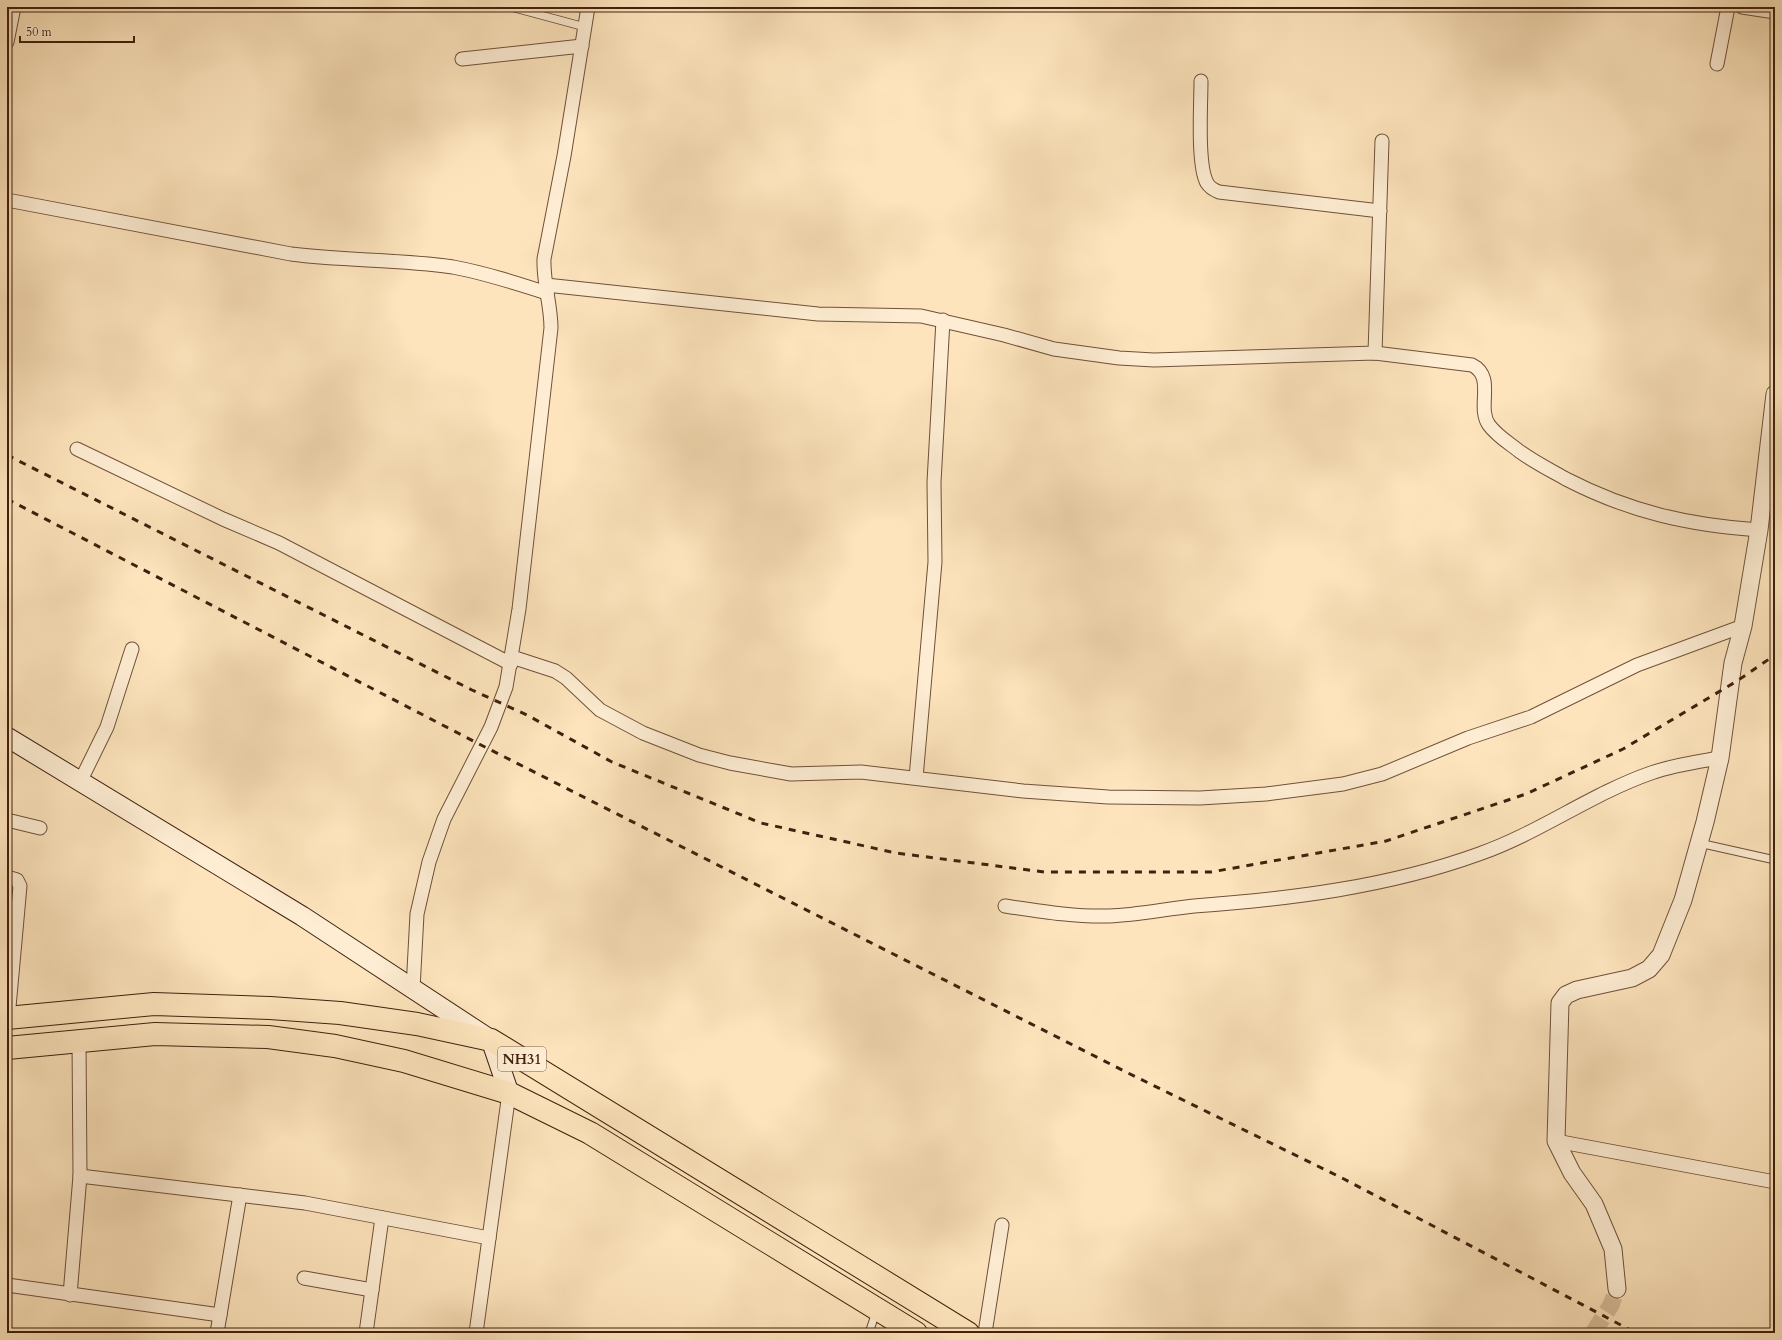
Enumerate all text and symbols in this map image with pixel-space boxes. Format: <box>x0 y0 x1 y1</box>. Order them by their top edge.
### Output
scale bar <box>20 18 134 44</box>
text: 50 m <box>26 24 53 40</box>
road number: NH31 <box>498 1047 546 1071</box>

